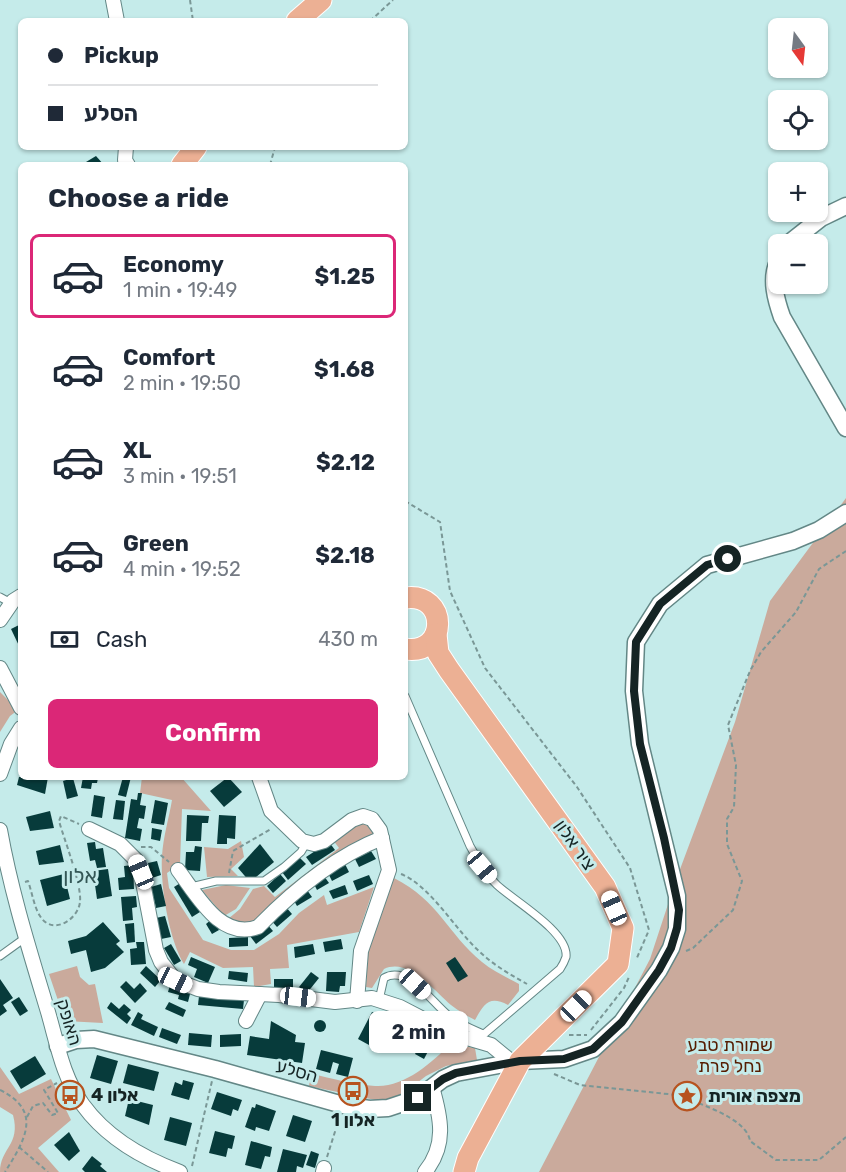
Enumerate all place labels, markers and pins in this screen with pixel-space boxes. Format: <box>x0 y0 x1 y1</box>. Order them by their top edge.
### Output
bus stop icon: אלון 1 <box>337 1075 369 1107</box>
bus stop icon: אלון 4 <box>54 1079 86 1111</box>
place icon: מצפה אורית <box>671 1080 703 1112</box>
place label: אלון 4 <box>91 1084 139 1106</box>
place label: מצפה אורית <box>708 1085 801 1107</box>
place label: אלון 1 <box>331 1109 375 1131</box>

